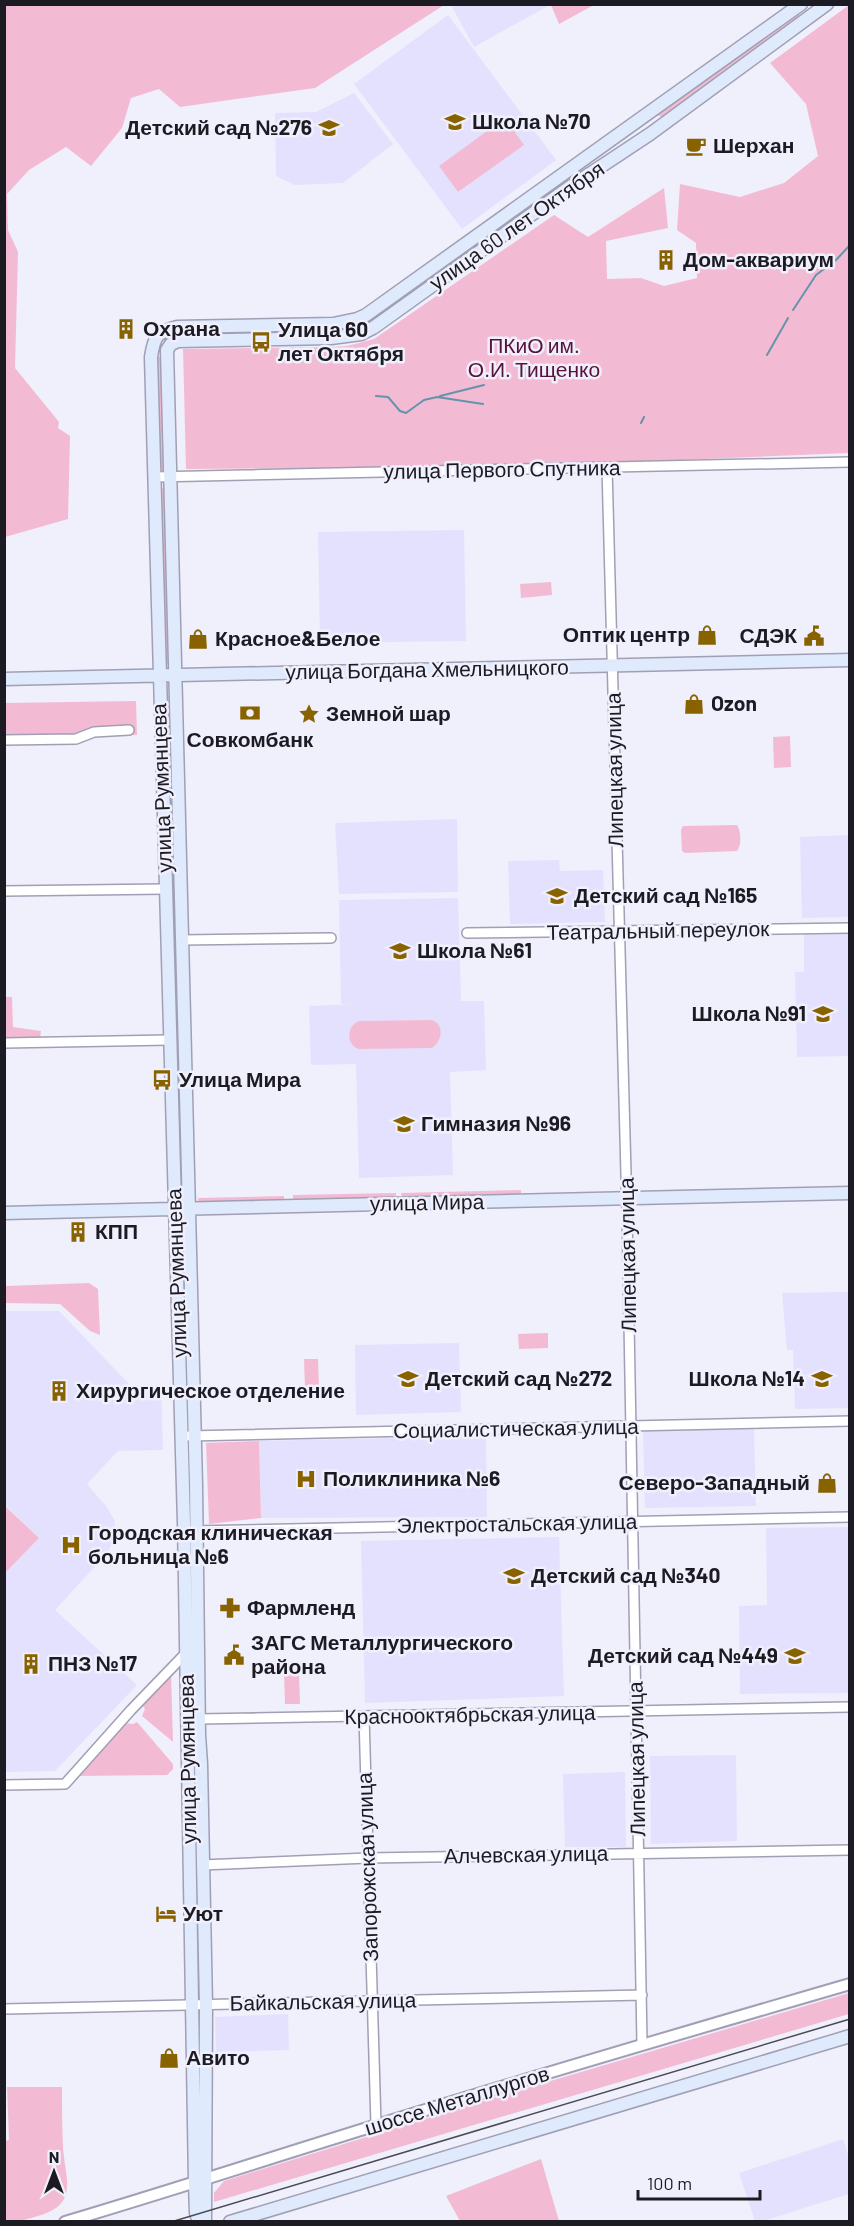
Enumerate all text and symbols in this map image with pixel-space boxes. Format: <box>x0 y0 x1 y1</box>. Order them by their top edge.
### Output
place label: Школа №70 <box>472 108 591 133</box>
school or university icon: Школа №70 <box>443 110 467 134</box>
place label: Детский сад №276 <box>125 114 312 139</box>
school or university icon: Детский сад №276 <box>317 116 341 140</box>
place label: Шерхан <box>713 132 794 157</box>
cafe icon: Шерхан <box>684 134 708 158</box>
street label: улица 60 лет Октября <box>424 155 608 295</box>
place label: Дом-аквариум <box>683 246 834 271</box>
building icon: Дом-аквариум <box>654 248 678 272</box>
place label: Охрана <box>143 315 220 340</box>
place label: Улица 60 лет Октября <box>278 316 404 365</box>
building icon: Охрана <box>114 317 138 341</box>
bus stop icon: Улица 60 лет Октября <box>249 330 273 354</box>
park label: ПКиО им. О.И. Тищенко <box>468 332 600 381</box>
street label: улица Первого Спутника <box>383 454 621 483</box>
place label: Оптик центр <box>563 621 690 646</box>
place label: СДЭК <box>739 622 797 647</box>
shop icon: Оптик центр <box>695 623 719 647</box>
public building icon: СДЭК <box>802 624 826 648</box>
place label: Красное&Белое <box>215 625 380 650</box>
shop icon: Красное&Белое <box>186 627 210 651</box>
street label: улица Богдана Хмельницкого <box>285 654 569 683</box>
place label: Ozon <box>711 690 757 715</box>
street label: Липецкая улица <box>600 692 627 848</box>
shop icon: Ozon <box>682 692 706 716</box>
place label: Земной шар <box>326 700 451 725</box>
bank icon: Совкомбанк <box>238 701 262 725</box>
place icon: Земной шар <box>297 702 321 726</box>
street label: улица Румянцева <box>145 703 176 873</box>
place label: Совкомбанк <box>187 726 314 751</box>
place label: Детский сад №165 <box>574 882 757 907</box>
school or university icon: Детский сад №165 <box>545 884 569 908</box>
street label: Театральный переулок <box>546 915 770 944</box>
place label: Школа №61 <box>417 937 532 962</box>
school or university icon: Школа №61 <box>388 939 412 963</box>
place label: Школа №91 <box>692 1000 806 1025</box>
school or university icon: Школа №91 <box>811 1002 835 1026</box>
place label: Улица Мира <box>179 1066 301 1091</box>
bus stop icon: Улица Мира <box>150 1068 174 1092</box>
place label: Гимназия №96 <box>421 1110 571 1135</box>
school or university icon: Гимназия №96 <box>392 1112 416 1136</box>
street label: Липецкая улица <box>613 1177 640 1333</box>
street label: улица Румянцева <box>160 1188 191 1358</box>
street label: улица Мира <box>370 1188 485 1215</box>
place label: КПП <box>95 1218 138 1243</box>
building icon: КПП <box>66 1220 90 1244</box>
place label: Детский сад №272 <box>425 1365 612 1390</box>
place label: Школа №14 <box>689 1365 805 1390</box>
school or university icon: Детский сад №272 <box>396 1367 420 1391</box>
school or university icon: Школа №14 <box>810 1367 834 1391</box>
place label: Хирургическое отделение <box>76 1377 345 1402</box>
building icon: Хирургическое отделение <box>47 1379 71 1403</box>
street label: Социалистическая улица <box>393 1413 639 1442</box>
place label: Поликлиника №6 <box>323 1465 500 1490</box>
hospital icon: Поликлиника №6 <box>294 1467 318 1491</box>
place label: Северо-Западный <box>619 1469 810 1494</box>
shop icon: Северо-Западный <box>815 1471 839 1495</box>
street label: Электростальская улица <box>396 1508 638 1537</box>
place label: Городская клиническая больница №6 <box>88 1519 333 1568</box>
hospital icon: Городская клиническая больница №6 <box>59 1533 83 1557</box>
place label: Детский сад №340 <box>531 1562 720 1587</box>
school or university icon: Детский сад №340 <box>502 1564 526 1588</box>
place label: Фармленд <box>247 1594 355 1619</box>
pharmacy icon: Фармленд <box>218 1596 242 1620</box>
place label: ЗАГС Металлургического района <box>251 1629 513 1678</box>
place label: Детский сад №449 <box>588 1642 778 1667</box>
public building icon: ЗАГС Металлургического района <box>222 1643 246 1667</box>
school or university icon: Детский сад №449 <box>783 1644 807 1668</box>
place label: ПНЗ №17 <box>48 1650 137 1675</box>
building icon: ПНЗ №17 <box>19 1652 43 1676</box>
street label: улица Румянцева <box>173 1674 200 1844</box>
street label: Липецкая улица <box>622 1681 649 1837</box>
street label: Краснооктябрьская улица <box>344 1699 596 1728</box>
street label: Запорожская улица <box>351 1771 382 1962</box>
street label: Алчевская улица <box>444 1840 609 1867</box>
place label: Уют <box>183 1900 223 1925</box>
hotel icon: Уют <box>154 1902 178 1926</box>
street label: Байкальская улица <box>229 1986 417 2015</box>
place label: Авито <box>186 2044 250 2069</box>
shop icon: Авито <box>157 2046 181 2070</box>
street label: шоссе Металлургов <box>361 2060 552 2140</box>
north arrow <box>24 2142 84 2202</box>
text: N <box>49 2147 59 2166</box>
scale bar <box>638 2163 760 2201</box>
text: 100 m <box>647 2172 692 2194</box>

